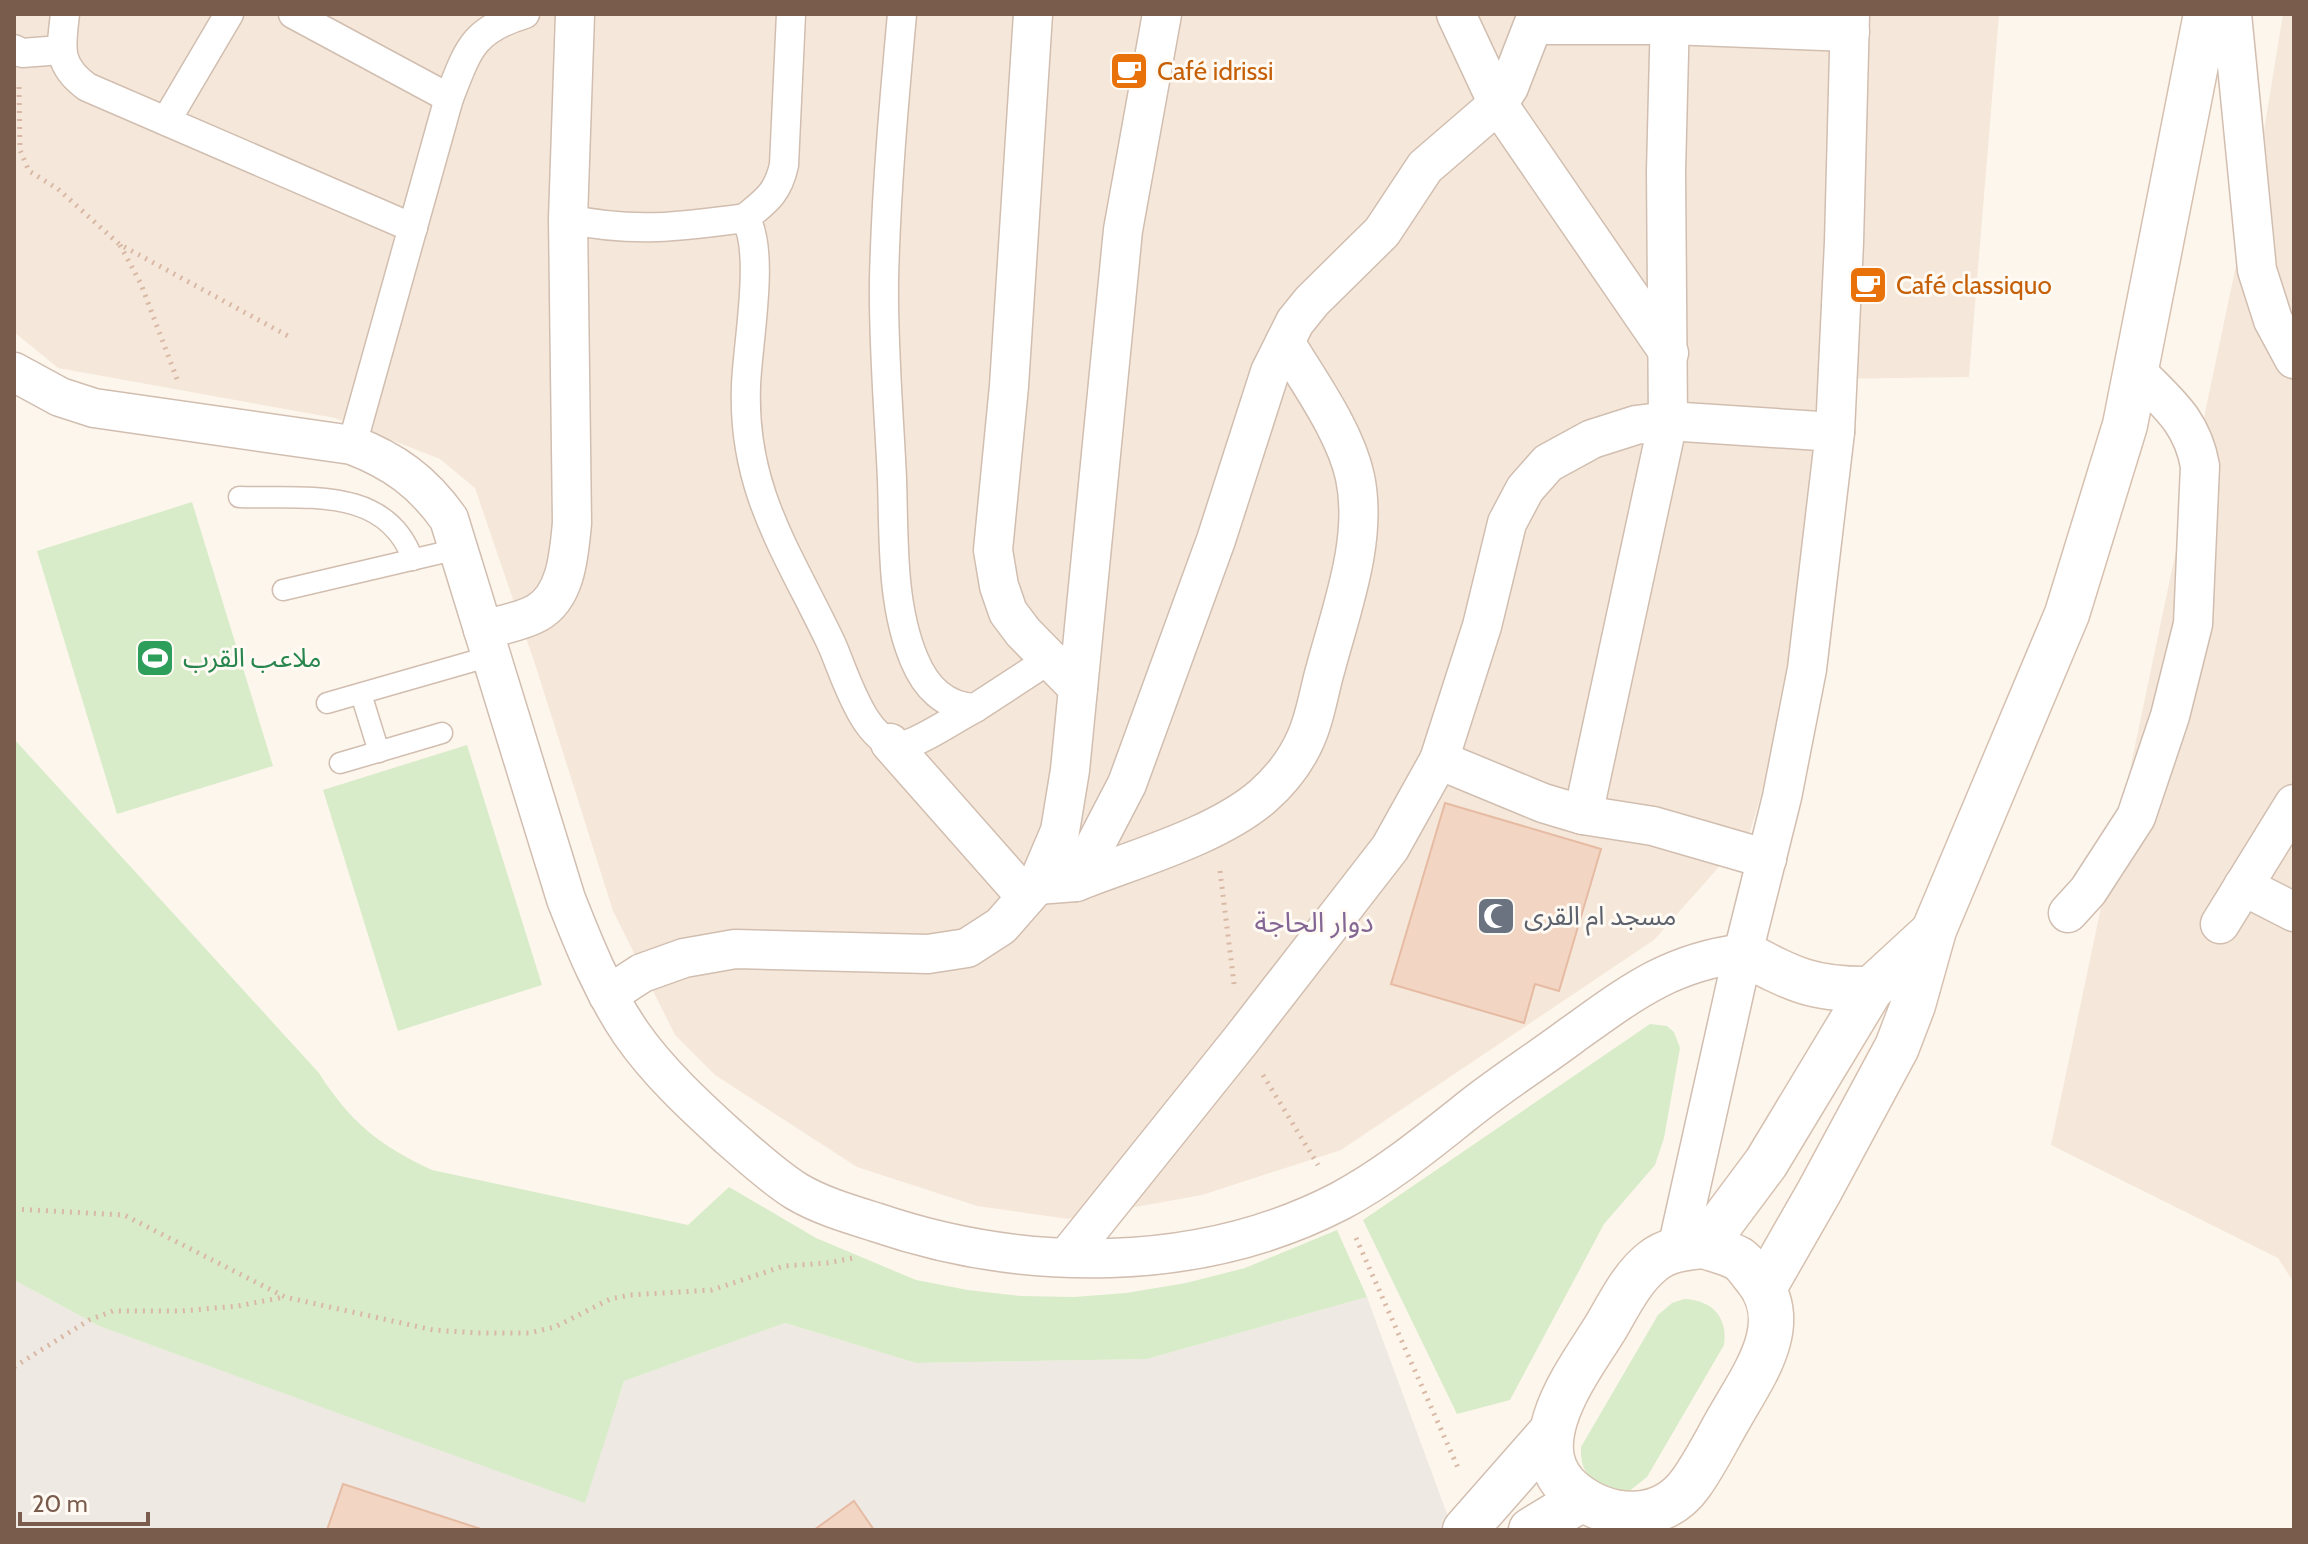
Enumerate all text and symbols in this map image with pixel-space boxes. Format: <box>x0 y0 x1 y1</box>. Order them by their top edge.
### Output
cafe icon: Café idrissi <box>1108 50 1150 92</box>
place label: Café idrissi <box>1157 55 1274 87</box>
cafe icon: Café classiquo <box>1847 264 1889 306</box>
place label: Café classiquo <box>1896 269 2052 301</box>
sports icon: ملاعب القرب <box>134 637 176 679</box>
place label: ملاعب القرب <box>183 642 322 674</box>
mosque icon: مسجد ام القرى <box>1475 895 1517 937</box>
place label: مسجد ام القرى <box>1524 900 1677 936</box>
district label: دوار الحاجة <box>1254 905 1374 939</box>
scale bar <box>20 1476 148 1526</box>
text: 20 m <box>32 1489 88 1518</box>

